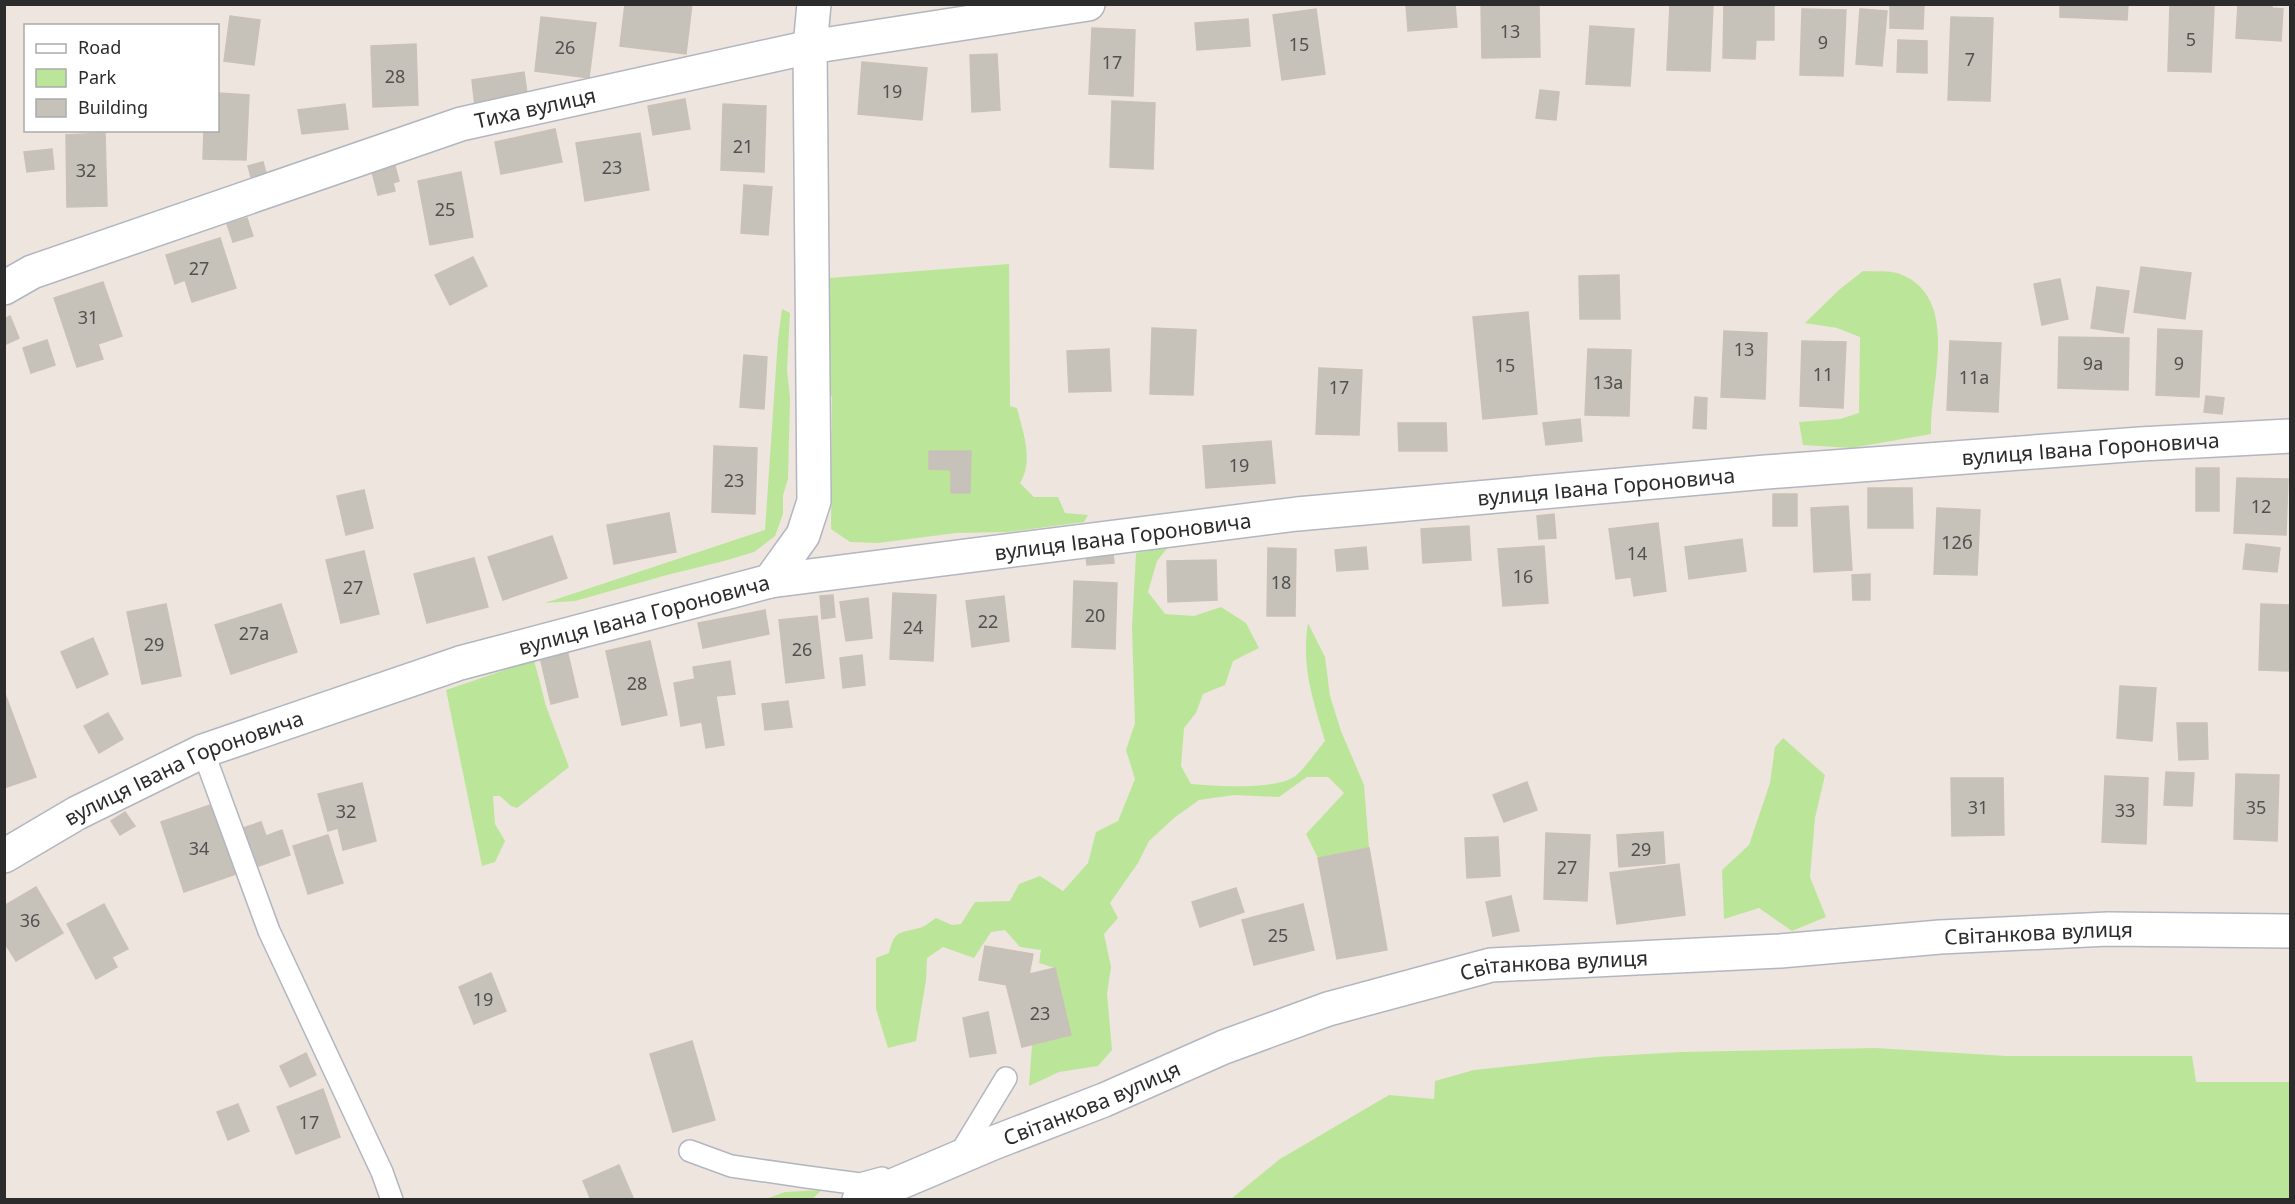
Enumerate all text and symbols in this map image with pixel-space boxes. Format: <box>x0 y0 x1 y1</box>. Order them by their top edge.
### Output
house number: 13 <box>1500 19 1520 43</box>
legend <box>24 24 219 132</box>
house number: 5 <box>2186 27 2196 51</box>
house number: 9 <box>1818 30 1828 54</box>
house number: 15 <box>1289 32 1309 56</box>
text: Road <box>78 35 121 59</box>
house number: 26 <box>555 35 575 59</box>
house number: 7 <box>1965 47 1975 71</box>
house number: 17 <box>1102 50 1122 74</box>
house number: 28 <box>385 64 405 88</box>
text: Park <box>78 65 116 89</box>
house number: 19 <box>882 79 902 103</box>
street label: Тиха вулиця <box>472 81 598 135</box>
text: Building <box>78 95 148 119</box>
house number: 21 <box>733 134 753 158</box>
house number: 23 <box>602 155 622 179</box>
house number: 32 <box>76 158 96 182</box>
house number: 25 <box>435 197 455 221</box>
house number: 27 <box>189 256 209 280</box>
house number: 31 <box>78 305 98 329</box>
house number: 13 <box>1734 337 1754 361</box>
house number: 9а <box>2083 351 2103 375</box>
house number: 9 <box>2174 351 2184 375</box>
house number: 15 <box>1495 353 1515 377</box>
house number: 11 <box>1813 362 1833 386</box>
house number: 11а <box>1959 365 1989 389</box>
house number: 13а <box>1593 370 1623 394</box>
house number: 17 <box>1329 375 1349 399</box>
street label: вулиця Івана Гороновича <box>1960 426 2220 471</box>
house number: 19 <box>1229 453 1249 477</box>
street label: вулиця Івана Гороновича <box>1476 461 1736 512</box>
house number: 23 <box>724 468 744 492</box>
house number: 12 <box>2251 494 2271 518</box>
street label: вулиця Івана Гороновича <box>993 506 1253 566</box>
house number: 12б <box>1941 530 1973 554</box>
house number: 14 <box>1627 541 1647 565</box>
house number: 16 <box>1513 564 1533 588</box>
street label: вулиця Івана Гороновича <box>515 568 772 661</box>
house number: 18 <box>1271 570 1291 594</box>
house number: 27 <box>343 575 363 599</box>
house number: 20 <box>1085 603 1105 627</box>
house number: 22 <box>978 609 998 633</box>
house number: 24 <box>903 615 923 639</box>
house number: 27а <box>239 621 269 645</box>
house number: 29 <box>144 632 164 656</box>
house number: 26 <box>792 637 812 661</box>
house number: 28 <box>627 671 647 695</box>
street label: вулиця Івана Гороновича <box>59 704 307 832</box>
house number: 31 <box>1968 795 1988 819</box>
house number: 35 <box>2246 795 2266 819</box>
house number: 33 <box>2115 798 2135 822</box>
house number: 32 <box>336 799 356 823</box>
house number: 34 <box>189 836 209 860</box>
house number: 29 <box>1631 837 1651 861</box>
house number: 27 <box>1557 855 1577 879</box>
house number: 36 <box>20 908 40 932</box>
street label: Світанкова вулиця <box>1943 915 2133 951</box>
house number: 25 <box>1268 923 1288 947</box>
street label: Світанкова вулиця <box>1457 943 1649 987</box>
house number: 19 <box>473 987 493 1011</box>
house number: 23 <box>1030 1001 1050 1025</box>
street label: Світанкова вулиця <box>999 1054 1185 1152</box>
house number: 17 <box>299 1110 319 1134</box>

